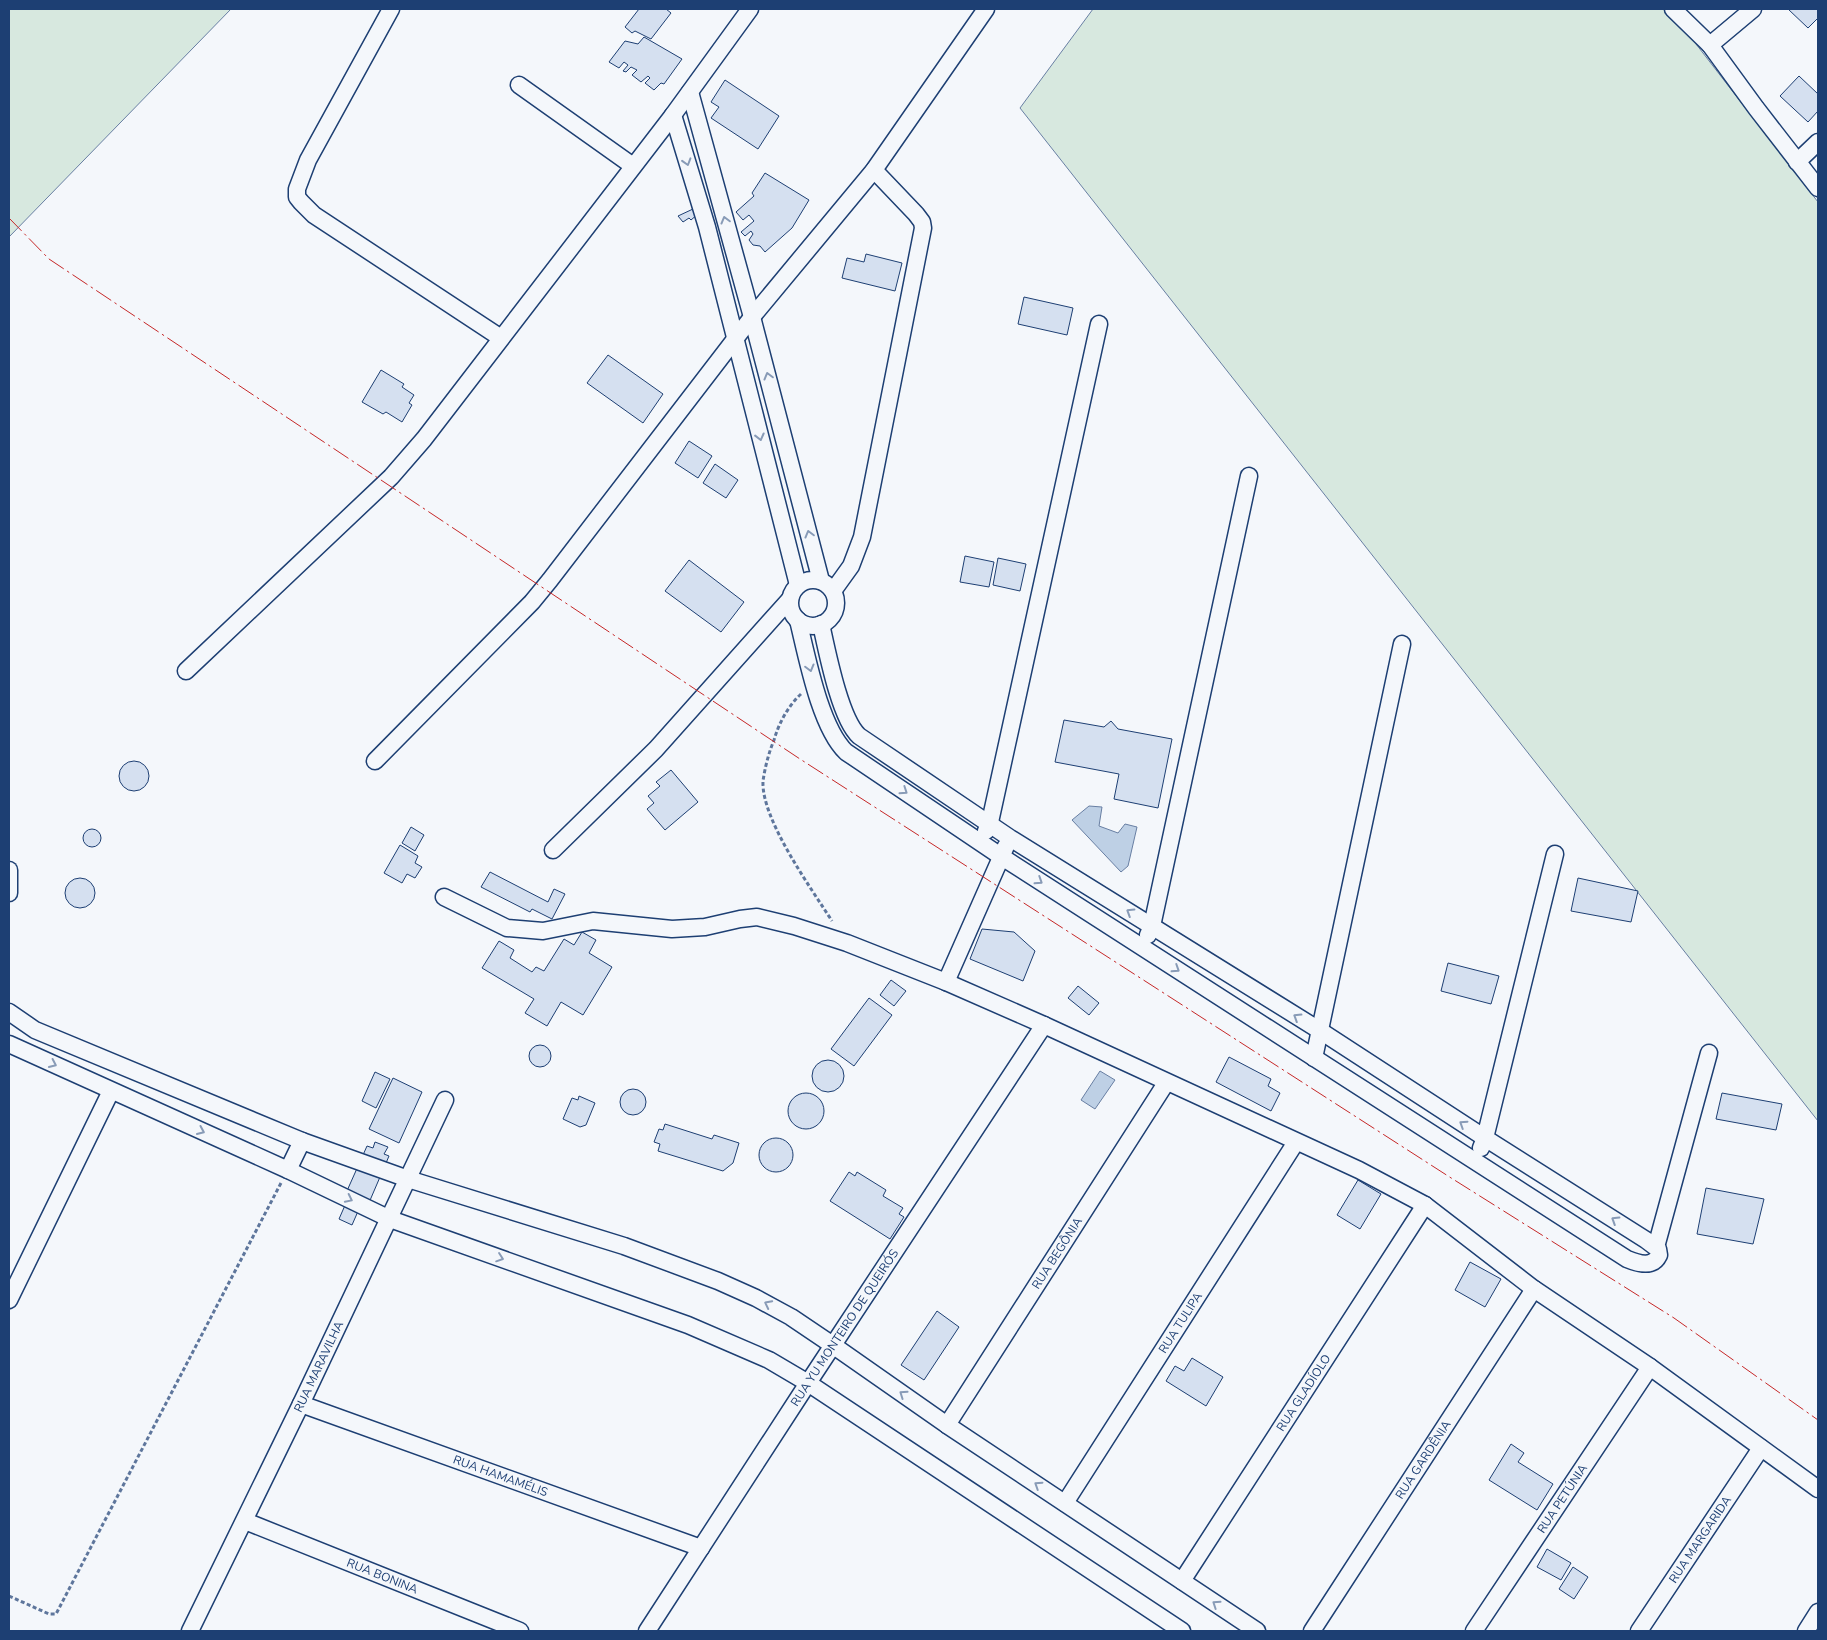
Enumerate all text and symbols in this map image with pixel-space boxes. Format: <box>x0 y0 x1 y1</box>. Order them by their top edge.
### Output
one-way arrow <box>682 157 692 165</box>
one-way arrow <box>720 215 731 224</box>
one-way arrow <box>763 373 773 381</box>
one-way arrow <box>754 433 765 442</box>
one-way arrow <box>804 530 814 538</box>
one-way arrow <box>805 663 815 671</box>
one-way arrow <box>899 784 908 794</box>
one-way arrow <box>1034 874 1043 884</box>
one-way arrow <box>1126 909 1135 918</box>
one-way arrow <box>1171 962 1180 972</box>
one-way arrow <box>1294 1013 1303 1023</box>
one-way arrow <box>48 1058 57 1069</box>
one-way arrow <box>1459 1121 1469 1130</box>
one-way arrow <box>196 1125 205 1136</box>
one-way arrow <box>344 1193 353 1203</box>
street label: RUA BEGÔNIA <box>1028 1214 1086 1292</box>
one-way arrow <box>1612 1217 1621 1226</box>
street label: RUA YU MONTEIRO DE QUEIRÓS <box>787 1246 902 1409</box>
one-way arrow <box>495 1252 504 1262</box>
street label: RUA TULIPA <box>1155 1289 1206 1356</box>
one-way arrow <box>764 1300 773 1310</box>
street label: RUA MARAVILHA <box>290 1318 347 1415</box>
street label: RUA GLADÍOLO <box>1273 1351 1334 1435</box>
one-way arrow <box>899 1391 909 1400</box>
street label: RUA GARDÊNIA <box>1392 1417 1455 1502</box>
street label: RUA HAMAMÉLIS <box>451 1451 550 1500</box>
street label: RUA PETÚNIA <box>1533 1461 1591 1536</box>
one-way arrow <box>1034 1482 1043 1491</box>
street label: RUA MARGARIDA <box>1665 1493 1735 1586</box>
street label: RUA BONINA <box>344 1555 421 1598</box>
one-way arrow <box>1213 1601 1222 1610</box>

